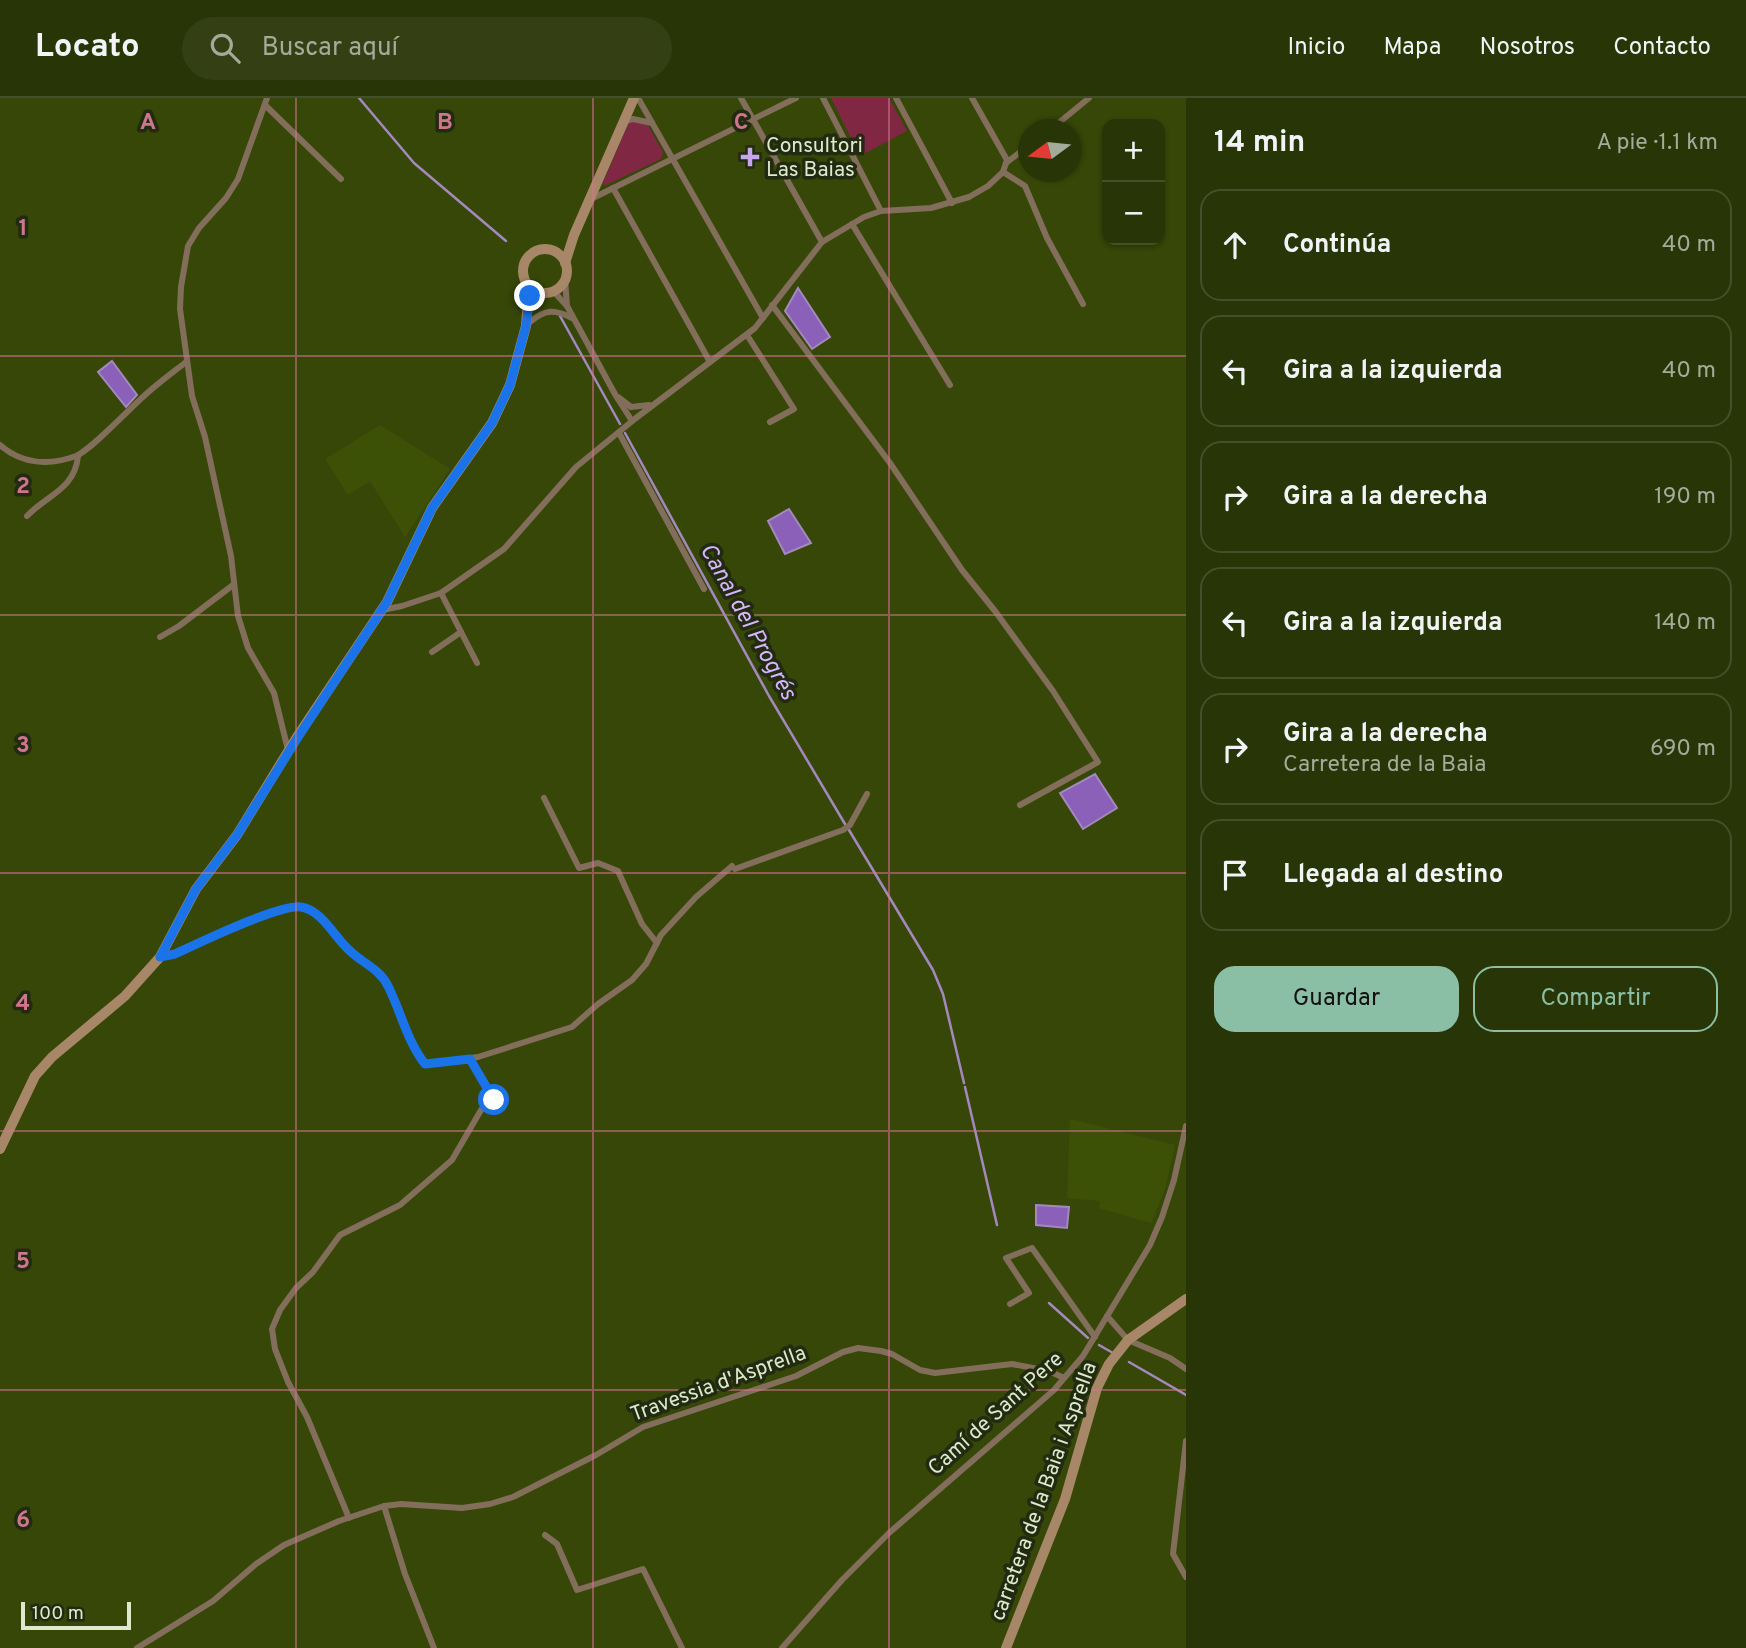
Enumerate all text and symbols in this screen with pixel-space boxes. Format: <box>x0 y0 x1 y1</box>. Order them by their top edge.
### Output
search box <box>182 17 672 80</box>
text: Locato <box>35 27 140 69</box>
icon: search <box>206 29 244 67</box>
text: Buscar aquí <box>262 32 398 65</box>
text: Inicio <box>1288 33 1345 63</box>
text: Mapa <box>1383 33 1442 63</box>
text: Nosotros <box>1480 33 1575 63</box>
text: Contacto <box>1613 33 1711 63</box>
text: A <box>140 109 156 138</box>
text: B <box>437 109 453 138</box>
text: C <box>734 109 748 138</box>
north arrow <box>1018 119 1081 182</box>
map controls <box>1102 119 1165 245</box>
button: + <box>1102 119 1165 182</box>
text: 14 min <box>1214 125 1305 162</box>
text: A pie · 1.1 km <box>1596 129 1718 158</box>
place label: Consultori Las Baias <box>766 133 863 184</box>
marker: Consultori Las Baias <box>740 147 760 167</box>
button: − <box>1102 182 1165 245</box>
text: 1 <box>18 215 28 244</box>
icon: ahead <box>1216 226 1254 264</box>
text: Continúa <box>1283 229 1391 262</box>
text: 40 m <box>1662 231 1716 260</box>
route end <box>514 280 545 311</box>
icon: left <box>1216 352 1254 390</box>
text: Gira a la izquierda <box>1283 355 1502 388</box>
text: 40 m <box>1662 357 1716 386</box>
text: 2 <box>16 473 30 502</box>
icon: right <box>1216 478 1254 516</box>
text: Gira a la derecha <box>1283 481 1488 514</box>
text: 190 m <box>1654 483 1716 512</box>
water label: Canal del Progrés <box>692 539 802 706</box>
icon: left <box>1216 604 1254 642</box>
text: Gira a la izquierda <box>1283 607 1502 640</box>
text: 140 m <box>1654 609 1716 638</box>
text: Gira a la derecha <box>1283 718 1488 751</box>
icon: right <box>1216 730 1254 768</box>
text: 3 <box>16 732 30 761</box>
text: 690 m <box>1650 735 1716 764</box>
text: Carretera de la Baia <box>1283 751 1486 780</box>
icon: arrive <box>1216 856 1254 894</box>
text: Llegada al destino <box>1283 859 1503 892</box>
button: Guardar <box>1214 966 1459 1032</box>
button: Compartir <box>1473 966 1718 1032</box>
text: 4 <box>16 990 30 1019</box>
route start <box>478 1084 509 1115</box>
text: 5 <box>16 1248 30 1277</box>
street label: Travessia d'Asprella <box>627 1340 810 1429</box>
street label: Camí de Sant Pere <box>923 1346 1069 1482</box>
street label: carretera de la Baia i Asprella <box>985 1358 1104 1625</box>
text: 6 <box>16 1507 30 1536</box>
scale bar <box>21 1599 131 1631</box>
text: 100 m <box>32 1602 84 1626</box>

